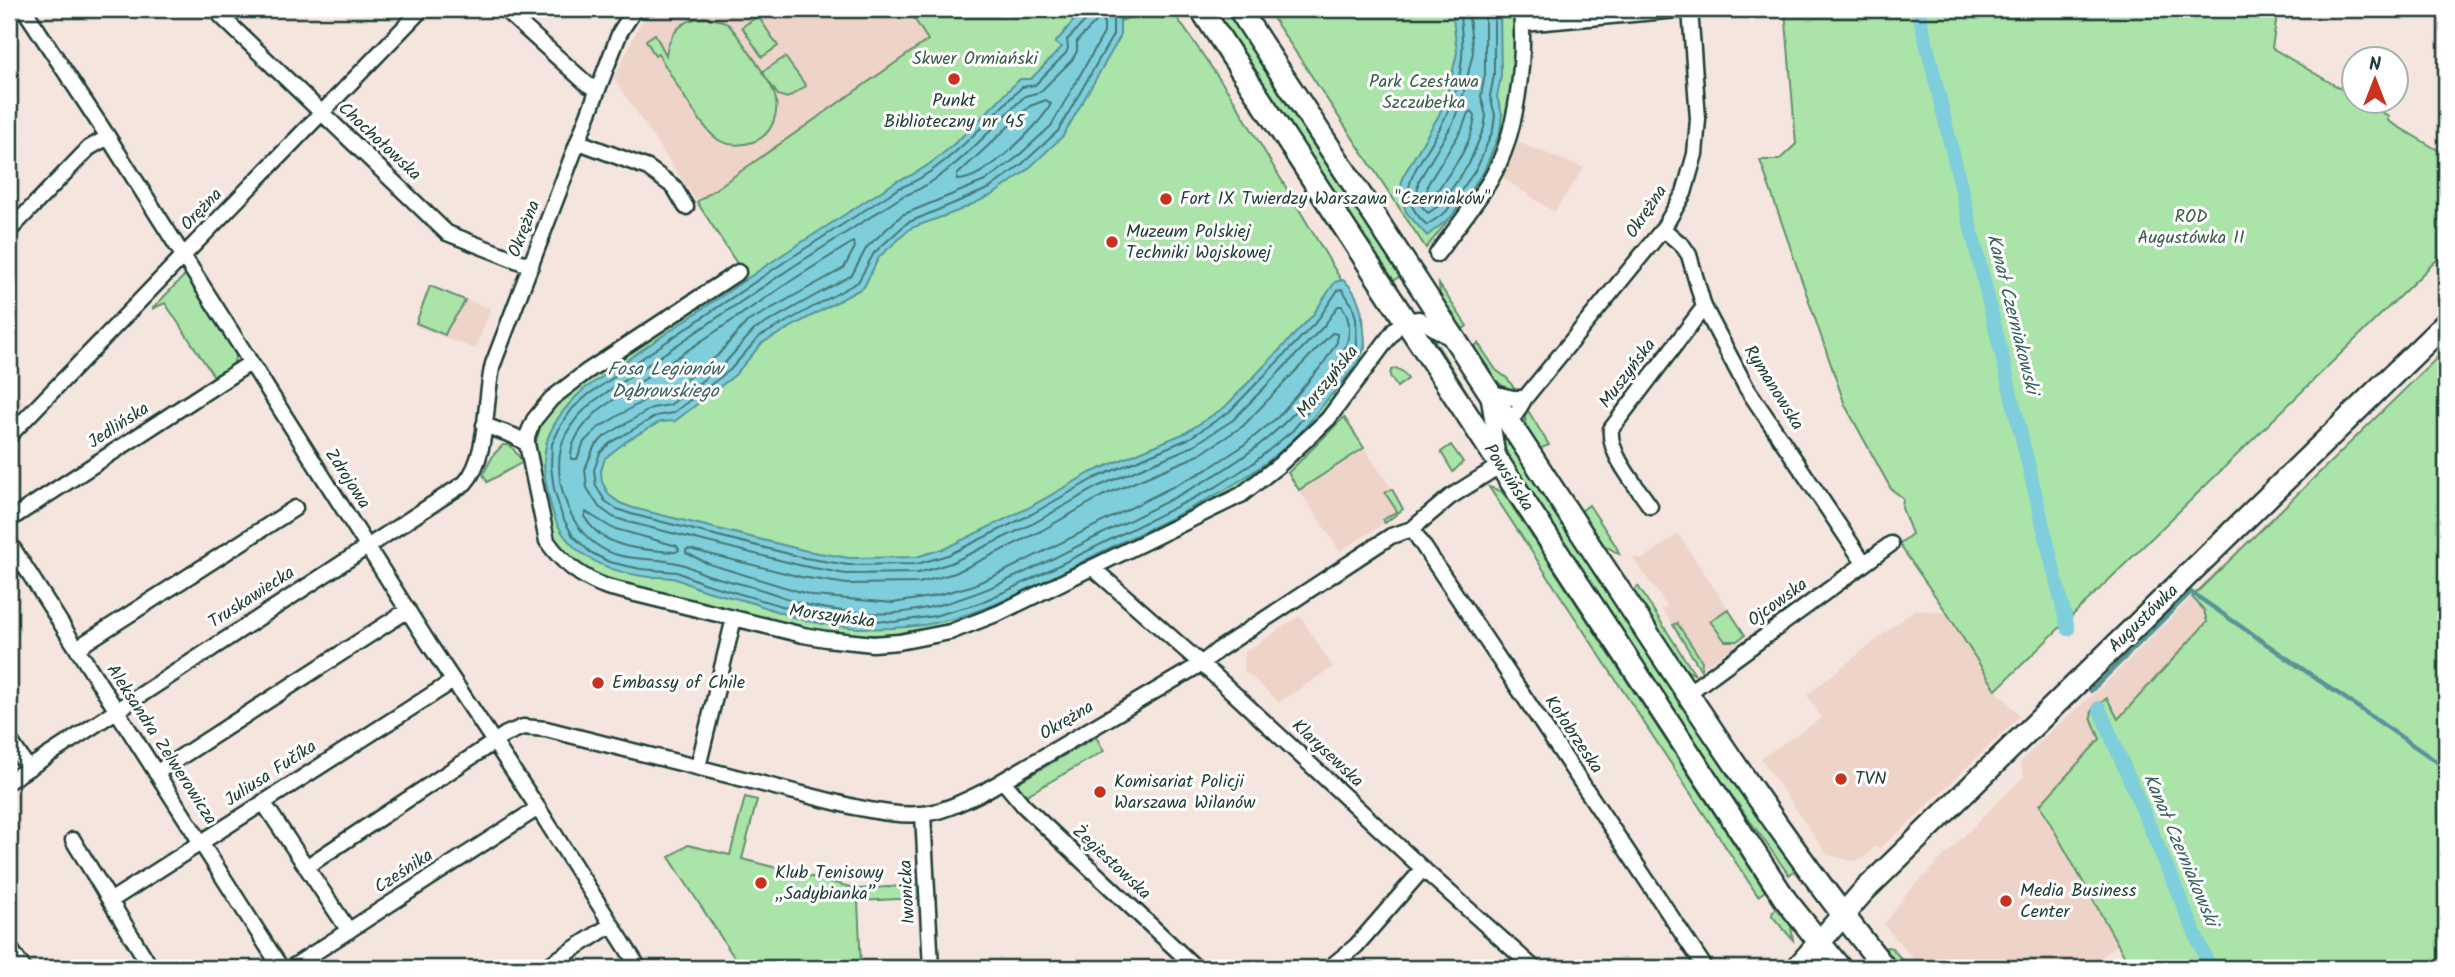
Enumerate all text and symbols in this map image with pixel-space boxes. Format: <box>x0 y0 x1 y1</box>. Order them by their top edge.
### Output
park label: Skwer Ormiański <box>912 45 1038 74</box>
north arrow <box>2340 46 2410 116</box>
text: N <box>2369 50 2381 80</box>
park label: Park Czesława Szczubełka <box>1369 68 1479 118</box>
marker: Punkt Biblioteczny nr 45 <box>946 71 962 87</box>
place label: Punkt Biblioteczny nr 45 <box>884 87 1026 137</box>
street label: Chochołowska <box>330 95 428 189</box>
street label: Okrężna <box>1618 179 1676 245</box>
street label: Orężna <box>174 182 230 238</box>
place label: Fort IX Twierdzy Warszawa "Czerniaków" <box>1180 185 1490 214</box>
marker: Fort IX Twierdzy Warszawa "Czerniaków" <box>1158 191 1174 207</box>
street label: Okrężna <box>501 196 549 262</box>
park label: ROD Augustówka II <box>2138 203 2244 253</box>
place label: Muzeum Polskiej Techniki Wojskowej <box>1126 218 1272 268</box>
water label: Kanał Czerniakowski <box>1978 231 2047 401</box>
marker: Muzeum Polskiej Techniki Wojskowej <box>1104 234 1120 250</box>
street label: Muszyńska <box>1592 333 1664 415</box>
street label: Morszyńska <box>1290 339 1366 425</box>
street label: Rymanowska <box>1735 340 1811 436</box>
water label: Fosa Legionów Dąbrowskiego <box>607 355 726 407</box>
street label: Jedlińska <box>82 395 156 457</box>
street label: Powsińska <box>1475 438 1541 518</box>
street label: Zdrojowa <box>316 443 378 515</box>
street label: Truskawiecka <box>203 559 301 637</box>
street label: Ojcowska <box>1742 571 1814 635</box>
street label: Augustówka <box>2102 578 2186 660</box>
street label: Morszyńska <box>787 597 877 637</box>
street label: Aleksandra Zelwerowicza <box>98 659 224 831</box>
place label: Embassy of Chile <box>612 669 745 698</box>
marker: Embassy of Chile <box>590 675 606 691</box>
street label: Kołobrzeska <box>1536 690 1610 780</box>
street label: Okrężna <box>1034 693 1100 749</box>
street label: Klarysewska <box>1284 713 1370 795</box>
street label: Juliusa Fučíka <box>219 733 323 815</box>
place label: TVN <box>1855 765 1886 794</box>
place label: Komisariat Policji Warszawa Wilanów <box>1114 768 1256 818</box>
water label: Kanał Czerniakowski <box>2134 769 2228 935</box>
marker: TVN <box>1833 771 1849 787</box>
marker: Komisariat Policji Warszawa Wilanów <box>1092 784 1108 800</box>
street label: Żegiestowska <box>1065 818 1157 908</box>
street label: Cześnika <box>369 842 439 902</box>
place label: Klub Tenisowy „Sadybianka” <box>775 859 884 909</box>
street label: Iwonicka <box>892 859 924 925</box>
marker: Klub Tenisowy „Sadybianka” <box>753 875 769 891</box>
place label: Media Business Center <box>2020 877 2137 927</box>
marker: Media Business Center <box>1998 893 2014 909</box>

